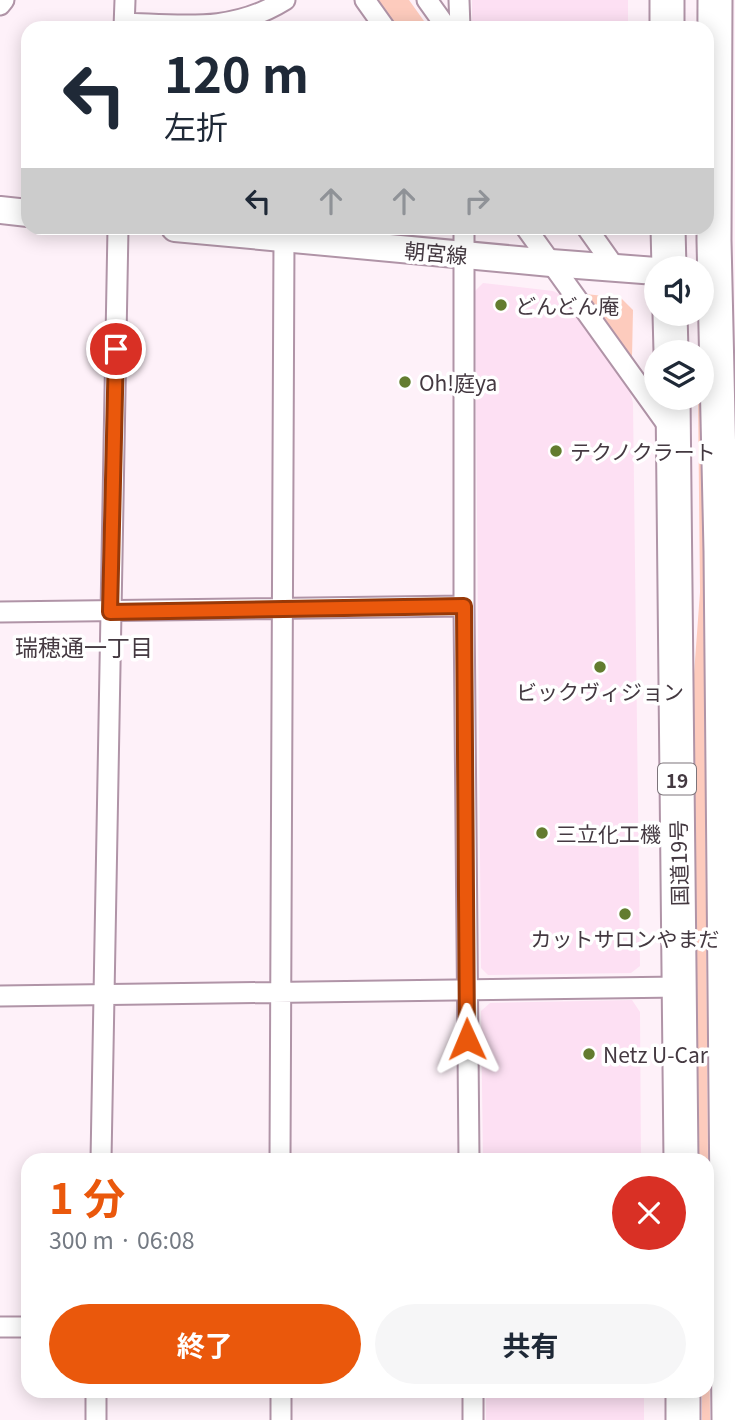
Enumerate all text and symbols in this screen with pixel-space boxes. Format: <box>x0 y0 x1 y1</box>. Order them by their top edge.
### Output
text: 120 m <box>164 36 309 107</box>
icon: left <box>49 49 140 140</box>
text: 左折 <box>164 102 228 148</box>
icon: left <box>239 182 277 220</box>
icon: ahead <box>312 182 350 220</box>
icon: ahead <box>385 182 423 220</box>
icon: right <box>458 182 496 220</box>
street label: 朝宮線 <box>403 234 469 270</box>
map controls <box>644 256 714 410</box>
button: sound <box>644 256 714 326</box>
place label: どんどん庵 <box>515 290 619 320</box>
marker: どんどん庵 <box>493 297 509 313</box>
pin <box>86 319 146 379</box>
icon: arrive <box>97 330 135 368</box>
button: layers <box>644 340 714 410</box>
place label: Oh!庭ya <box>419 367 497 397</box>
marker: Oh!庭ya <box>397 374 413 390</box>
place label: テクノクラート <box>570 436 716 466</box>
marker: テクノクラート <box>548 443 564 459</box>
district label: 瑞穂通一丁目 <box>15 629 153 663</box>
marker: ビックヴィジョン <box>592 659 608 675</box>
place label: ビックヴィジョン <box>516 676 684 706</box>
road number: 19 <box>658 764 696 794</box>
place label: 三立化工機 <box>556 818 661 848</box>
street label: 国道19号 <box>662 820 694 906</box>
marker: 三立化工機 <box>534 825 550 841</box>
marker: カットサロンやまだ <box>617 906 633 922</box>
place label: カットサロンやまだ <box>531 923 720 953</box>
position arrow <box>430 1002 504 1076</box>
place label: Netz U-Car <box>603 1039 709 1069</box>
marker: Netz U-Car <box>581 1046 597 1062</box>
text: 1 分 <box>49 1165 125 1226</box>
button: close <box>612 1176 686 1250</box>
text: 300 m · 06:08 <box>49 1222 194 1256</box>
button: 終了 <box>49 1304 361 1384</box>
button: 共有 <box>375 1304 686 1384</box>

